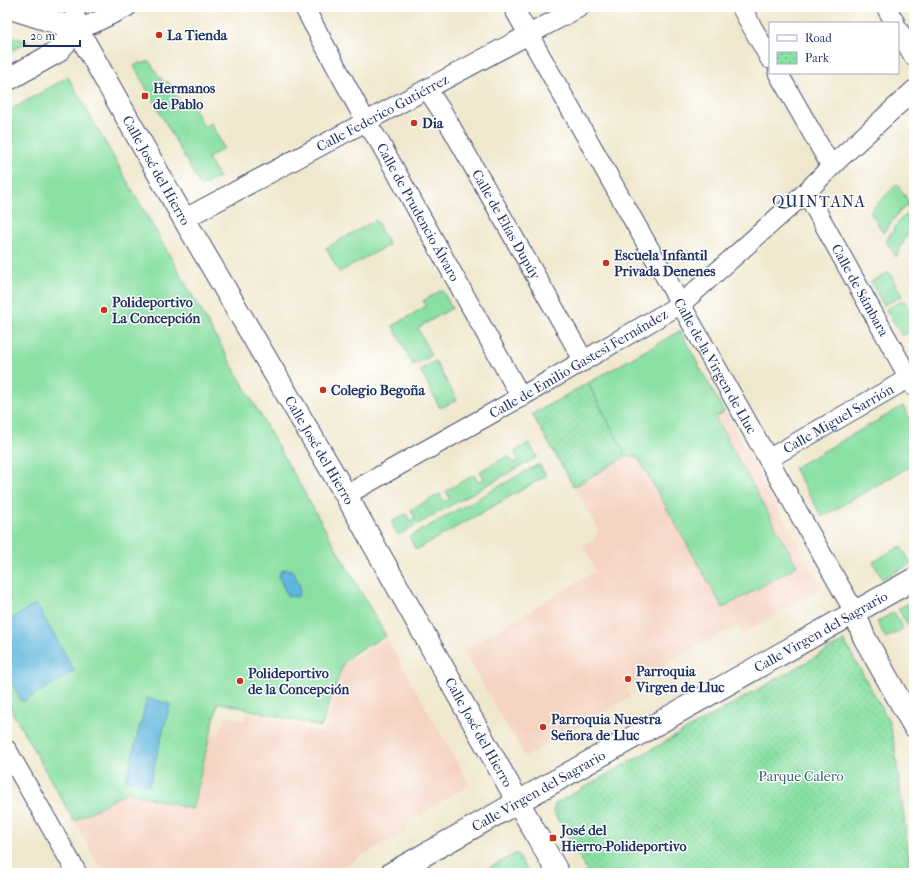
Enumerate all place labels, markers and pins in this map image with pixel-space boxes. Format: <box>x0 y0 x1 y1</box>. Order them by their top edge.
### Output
place label: La Tienda <box>167 27 228 44</box>
marker: La Tienda <box>154 30 164 40</box>
place label: Hermanos de Pablo <box>153 80 216 113</box>
marker: Hermanos de Pablo <box>140 91 150 101</box>
place label: Dia <box>422 115 444 132</box>
marker: Dia <box>409 118 419 128</box>
place label: Escuela Infantil Privada Denenes <box>614 247 716 280</box>
marker: Escuela Infantil Privada Denenes <box>601 258 611 268</box>
place label: Polideportivo La Concepción <box>112 294 201 327</box>
marker: Polideportivo La Concepción <box>99 305 109 315</box>
place label: Colegio Begoña <box>331 382 425 399</box>
marker: Colegio Begoña <box>318 385 328 395</box>
place label: Parroquia Virgen de Lluc <box>635 663 725 696</box>
place label: Polideportivo de la Concepción <box>248 665 350 698</box>
marker: Parroquia Virgen de Lluc <box>623 674 633 684</box>
marker: Polideportivo de la Concepción <box>235 676 245 686</box>
place label: Parroquia Nuestra Señora de Lluc <box>551 711 662 744</box>
marker: Parroquia Nuestra Señora de Lluc <box>538 722 548 732</box>
place label: José del Hierro-Polideportivo <box>559 822 687 855</box>
marker: José del Hierro-Polideportivo <box>548 833 558 843</box>

